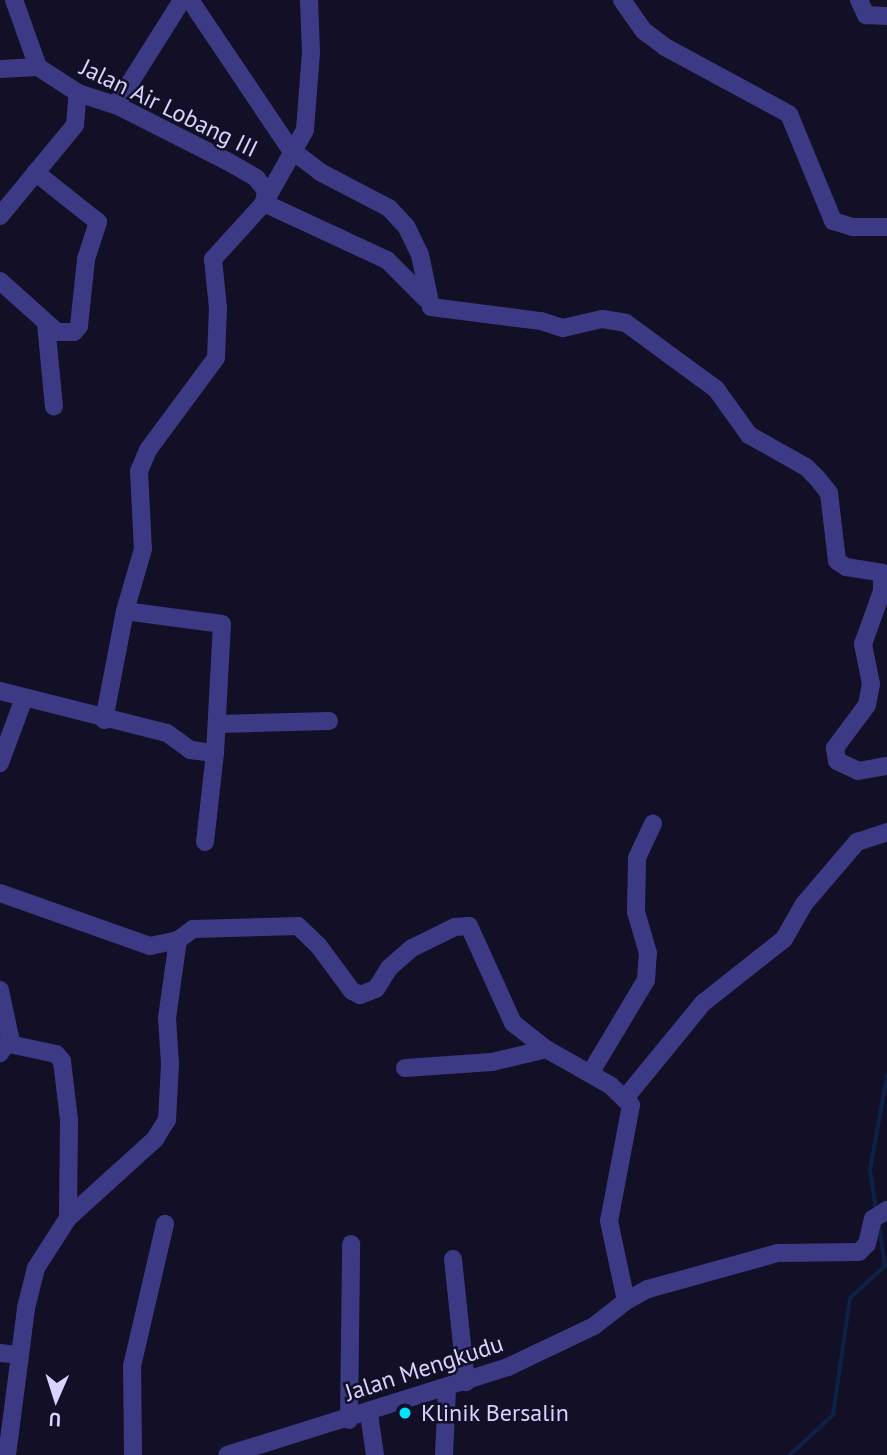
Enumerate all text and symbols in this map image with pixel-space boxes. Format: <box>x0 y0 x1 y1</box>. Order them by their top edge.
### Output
street label: Jalan Air Lobang III <box>75 52 263 164</box>
street label: Jalan Mengkudu <box>341 1329 507 1407</box>
north arrow <box>21 1364 91 1434</box>
place label: Klinik Bersalin <box>421 1399 569 1427</box>
marker: Klinik Bersalin <box>395 1403 415 1423</box>
text: U <box>48 1408 61 1432</box>

